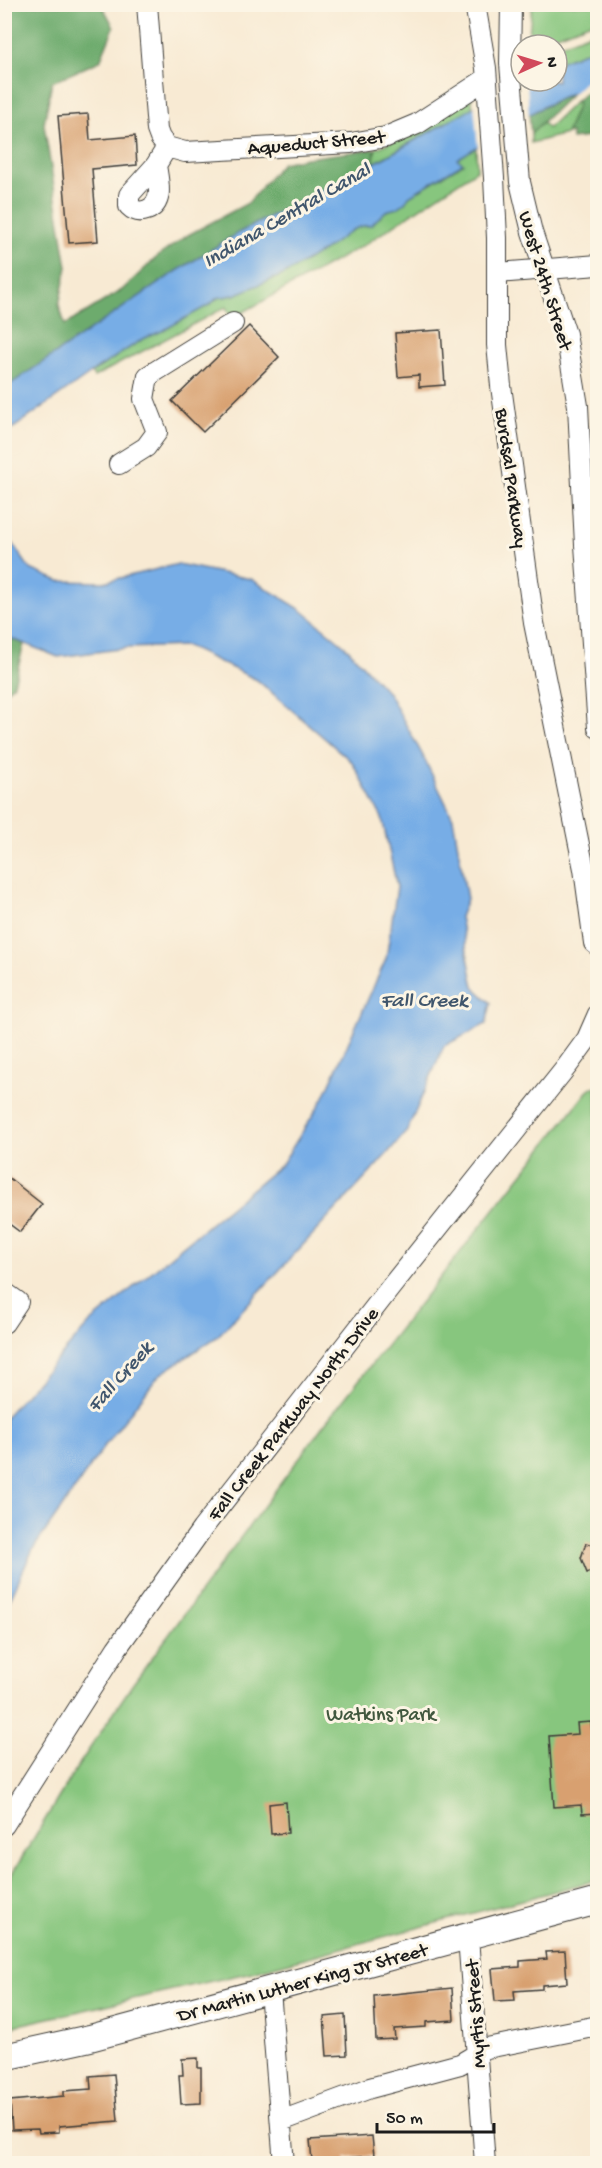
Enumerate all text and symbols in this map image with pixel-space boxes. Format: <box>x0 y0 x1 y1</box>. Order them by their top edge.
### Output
north arrow <box>509 33 569 93</box>
text: N <box>541 56 560 69</box>
street label: Aqueduct Street <box>247 127 388 162</box>
water label: Indiana Central Canal <box>200 158 377 275</box>
street label: West 24th Street <box>512 209 576 355</box>
street label: Burdsal Parkway <box>488 406 531 550</box>
water label: Fall Creek <box>381 990 470 1015</box>
street label: Fall Creek Parkway North Drive <box>204 1303 386 1527</box>
water label: Fall Creek <box>83 1336 162 1419</box>
park label: Watkins Park <box>326 1705 438 1728</box>
street label: Dr Martin Luther King Jr Street <box>173 1939 432 2029</box>
street label: Myrtis Street <box>462 1957 493 2069</box>
scale bar <box>377 2096 494 2134</box>
text: 50 m <box>386 2109 423 2130</box>

